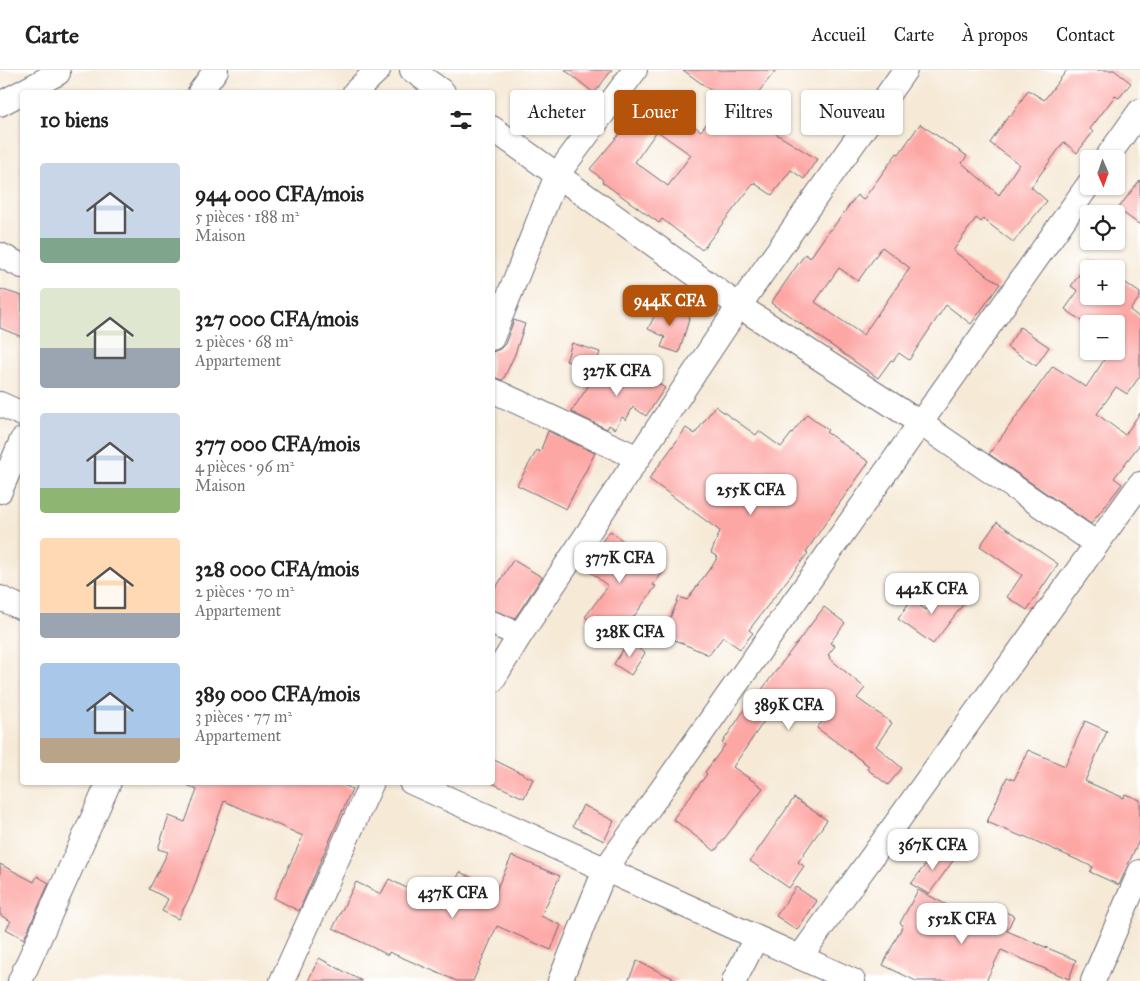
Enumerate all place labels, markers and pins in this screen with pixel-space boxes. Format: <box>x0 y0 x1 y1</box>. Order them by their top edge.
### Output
pin: 944K CFA <box>618 284 722 327</box>
pin: 327K CFA <box>565 354 669 397</box>
pin: 255K CFA <box>699 474 803 516</box>
pin: 377K CFA <box>568 542 672 584</box>
pin: 442K CFA <box>880 572 984 615</box>
pin: 328K CFA <box>578 616 682 658</box>
pin: 389K CFA <box>737 688 841 731</box>
pin: 367K CFA <box>881 828 985 871</box>
pin: 437K CFA <box>401 876 505 919</box>
pin: 552K CFA <box>910 902 1014 945</box>

